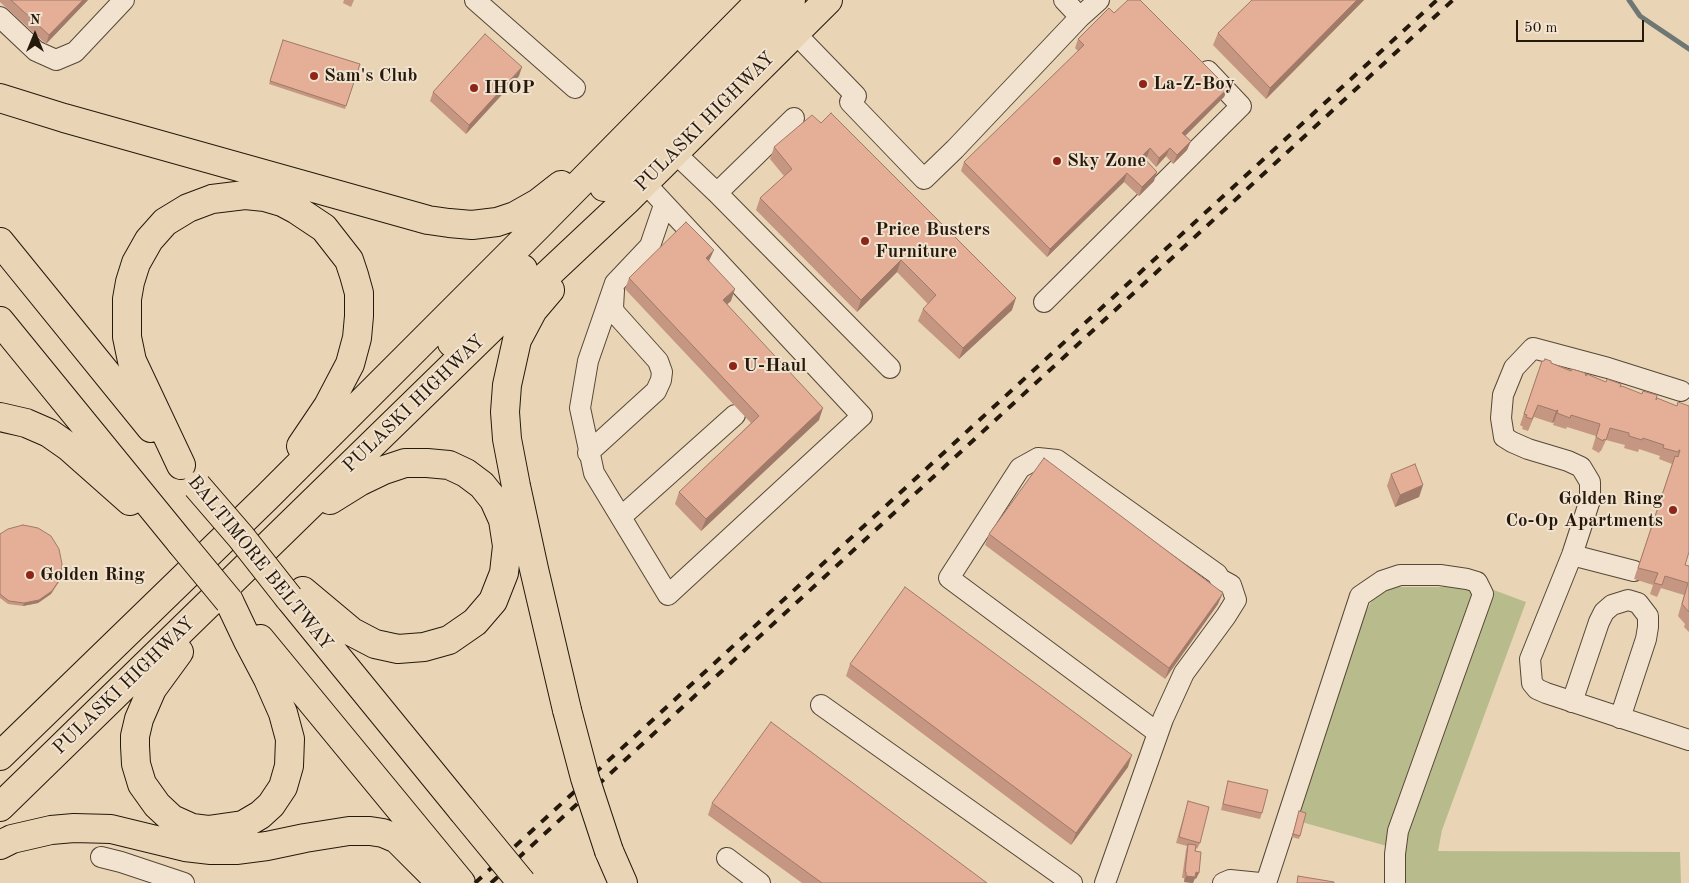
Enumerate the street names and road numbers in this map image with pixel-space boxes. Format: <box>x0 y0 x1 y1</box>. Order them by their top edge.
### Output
street label: PULASKI HIGHWAY <box>630 47 780 197</box>
street label: PULASKI HIGHWAY <box>338 330 490 478</box>
street label: BALTIMORE BELTWAY <box>183 471 337 655</box>
street label: PULASKI HIGHWAY <box>48 612 200 760</box>

